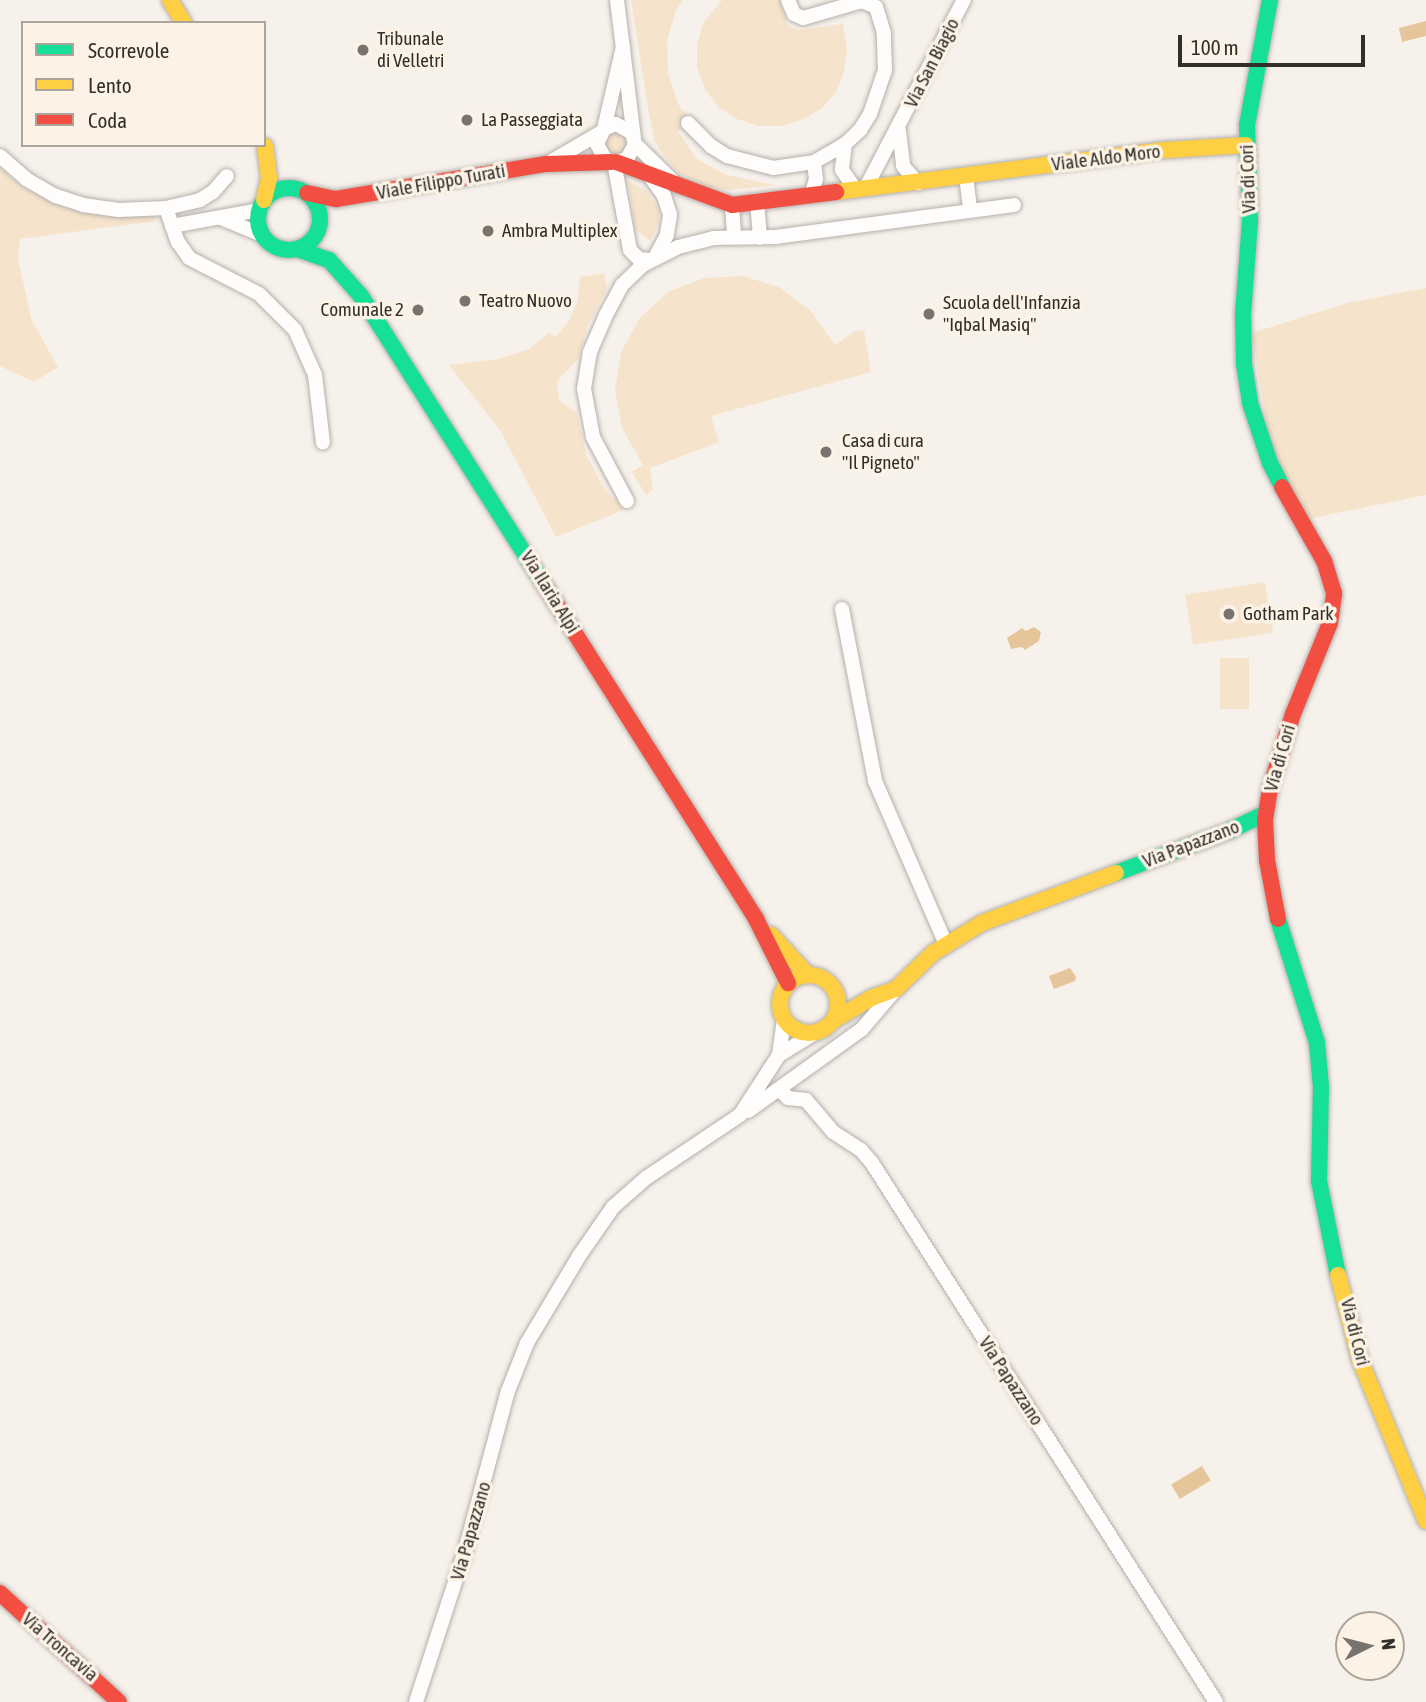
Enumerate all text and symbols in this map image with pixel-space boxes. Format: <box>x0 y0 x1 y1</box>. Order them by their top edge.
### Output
street label: Via San Biagio <box>900 14 964 112</box>
legend <box>21 21 266 147</box>
scale bar <box>1181 21 1368 65</box>
place label: Tribunale di Velletri <box>377 28 444 72</box>
text: 100 m <box>1191 35 1239 59</box>
text: Scorrevole <box>88 38 169 62</box>
marker: Tribunale di Velletri <box>355 42 371 58</box>
text: Lento <box>88 73 132 97</box>
text: Coda <box>88 108 127 132</box>
place label: La Passeggiata <box>481 109 583 131</box>
marker: La Passeggiata <box>459 112 475 128</box>
street label: Viale Aldo Moro <box>1050 140 1162 176</box>
street label: Via di Cori <box>1235 144 1261 214</box>
street label: Viale Filippo Turati <box>375 159 507 205</box>
place label: Ambra Multiplex <box>502 220 617 242</box>
marker: Ambra Multiplex <box>480 223 496 239</box>
place label: Teatro Nuovo <box>479 290 572 312</box>
place label: Scuola dell'Infanzia "Iqbal Masiq" <box>943 292 1081 336</box>
marker: Teatro Nuovo <box>457 293 473 309</box>
place label: Comunale 2 <box>321 299 404 321</box>
marker: Comunale 2 <box>410 302 426 318</box>
marker: Scuola dell'Infanzia "Iqbal Masiq" <box>921 306 937 322</box>
place label: Casa di cura "Il Pigneto" <box>842 430 924 474</box>
marker: Casa di cura "Il Pigneto" <box>816 442 836 462</box>
street label: Via Ilaria Alpi <box>516 547 584 637</box>
place label: Gotham Park <box>1243 603 1334 625</box>
marker: Gotham Park <box>1221 606 1237 622</box>
street label: Via di Cori <box>1260 722 1300 794</box>
street label: Via Papazzano <box>1140 815 1242 873</box>
street label: Via di Cori <box>1336 1296 1374 1368</box>
street label: Via Papazzano <box>974 1332 1048 1430</box>
street label: Via Papazzano <box>446 1479 496 1583</box>
street label: Via Troncavia <box>17 1608 103 1686</box>
north arrow <box>1335 1611 1405 1681</box>
text: N <box>1377 1637 1400 1651</box>

